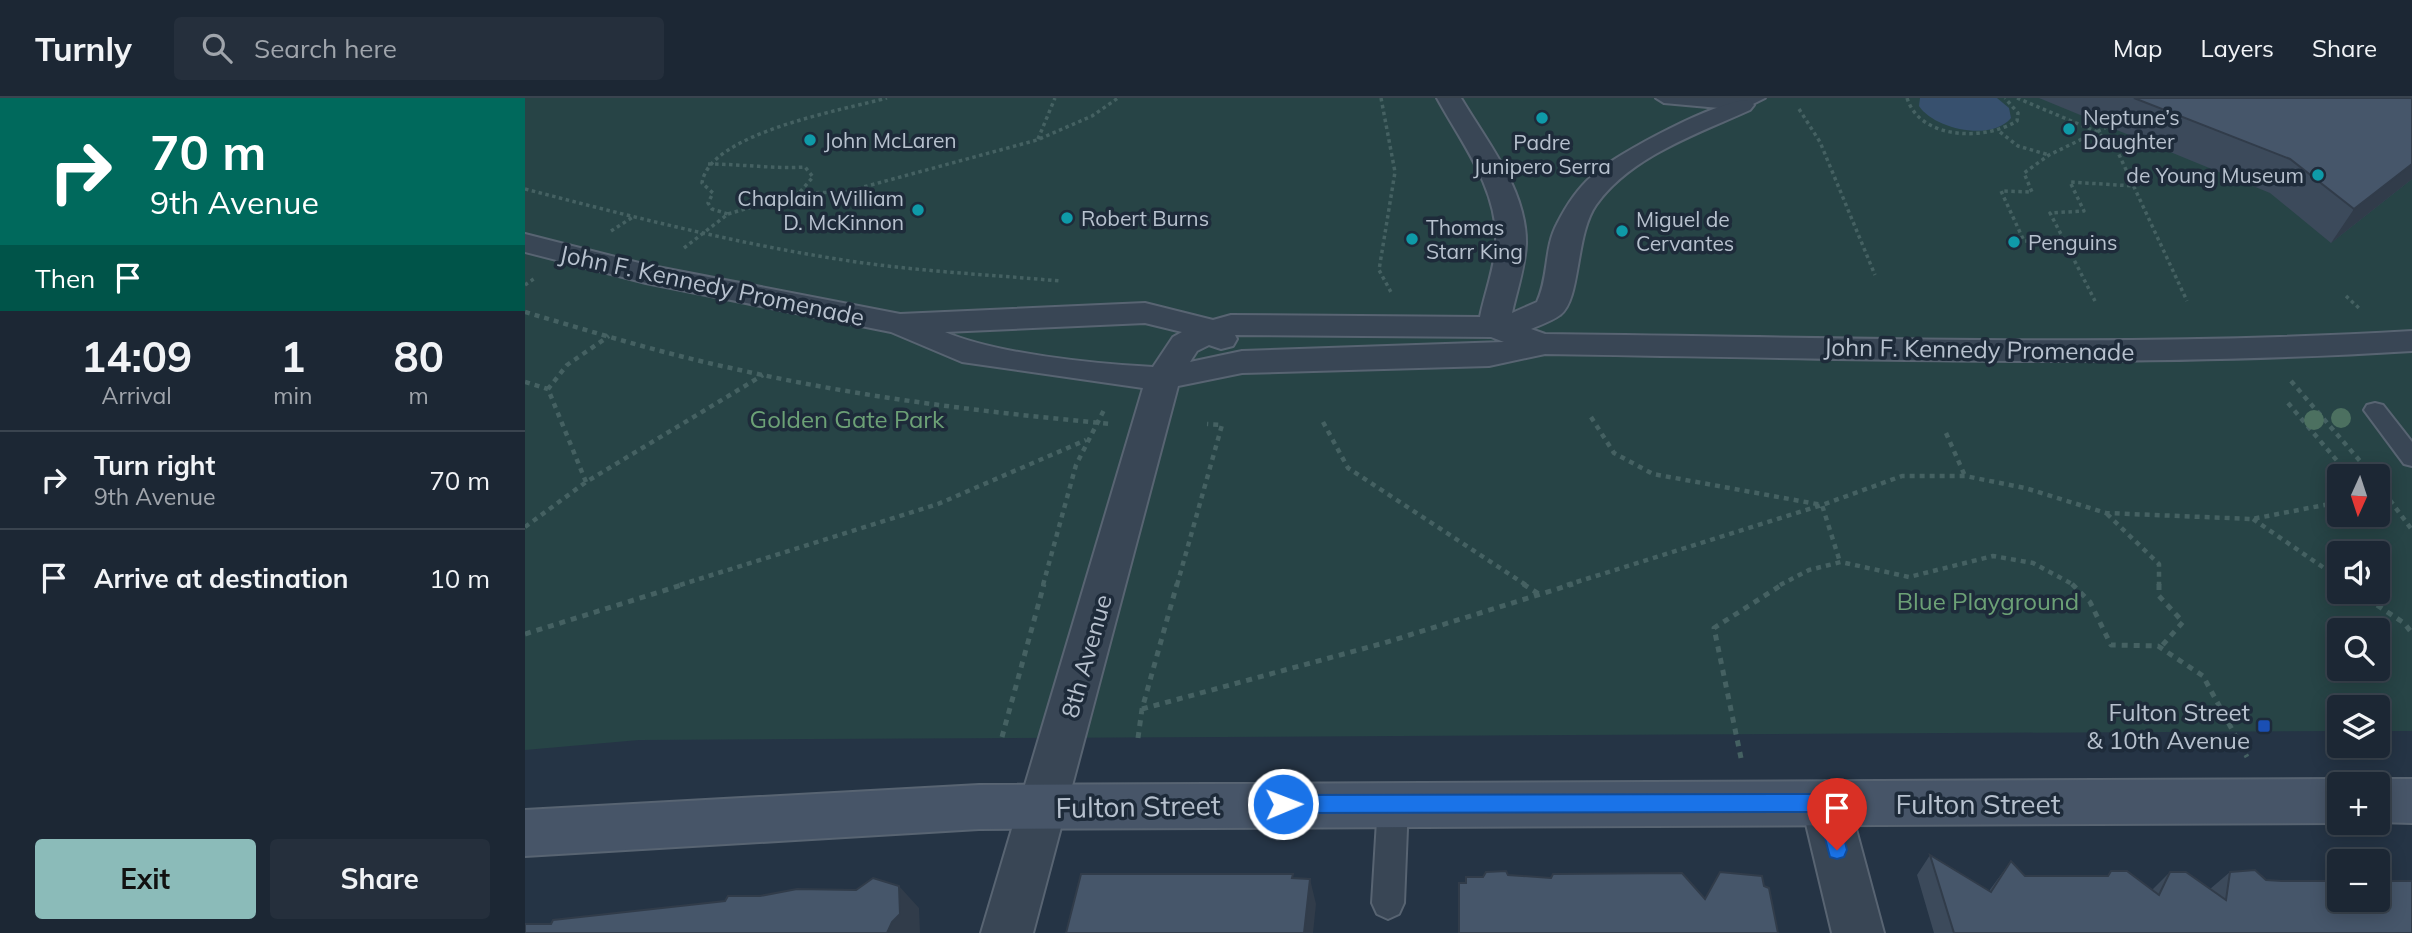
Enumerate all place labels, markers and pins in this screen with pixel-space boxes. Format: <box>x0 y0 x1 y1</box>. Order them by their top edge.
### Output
place label: Neptune’s Daughter <box>2083 104 2180 154</box>
marker: Padre Junipero Serra <box>1534 110 1550 126</box>
marker: Neptune’s Daughter <box>2061 121 2077 137</box>
place label: John McLaren <box>824 127 957 153</box>
place label: Padre Junipero Serra <box>1473 129 1611 179</box>
marker: John McLaren <box>802 132 818 148</box>
place label: de Young Museum <box>2126 162 2304 188</box>
marker: de Young Museum <box>2310 167 2326 183</box>
place label: Chaplain William D. McKinnon <box>737 185 904 235</box>
marker: Chaplain William D. McKinnon <box>910 202 926 218</box>
place label: Robert Burns <box>1081 205 1209 231</box>
place label: Miguel de Cervantes <box>1636 206 1734 256</box>
marker: Robert Burns <box>1059 210 1075 226</box>
place label: Thomas Starr King <box>1426 214 1523 264</box>
marker: Miguel de Cervantes <box>1614 223 1630 239</box>
place label: Penguins <box>2028 229 2117 255</box>
marker: Thomas Starr King <box>1404 231 1420 247</box>
marker: Penguins <box>2006 234 2022 250</box>
place label: Fulton Street & 10th Avenue <box>2087 697 2250 755</box>
marker: Fulton Street & 10th Avenue <box>2256 718 2272 734</box>
pin <box>1807 778 1867 850</box>

